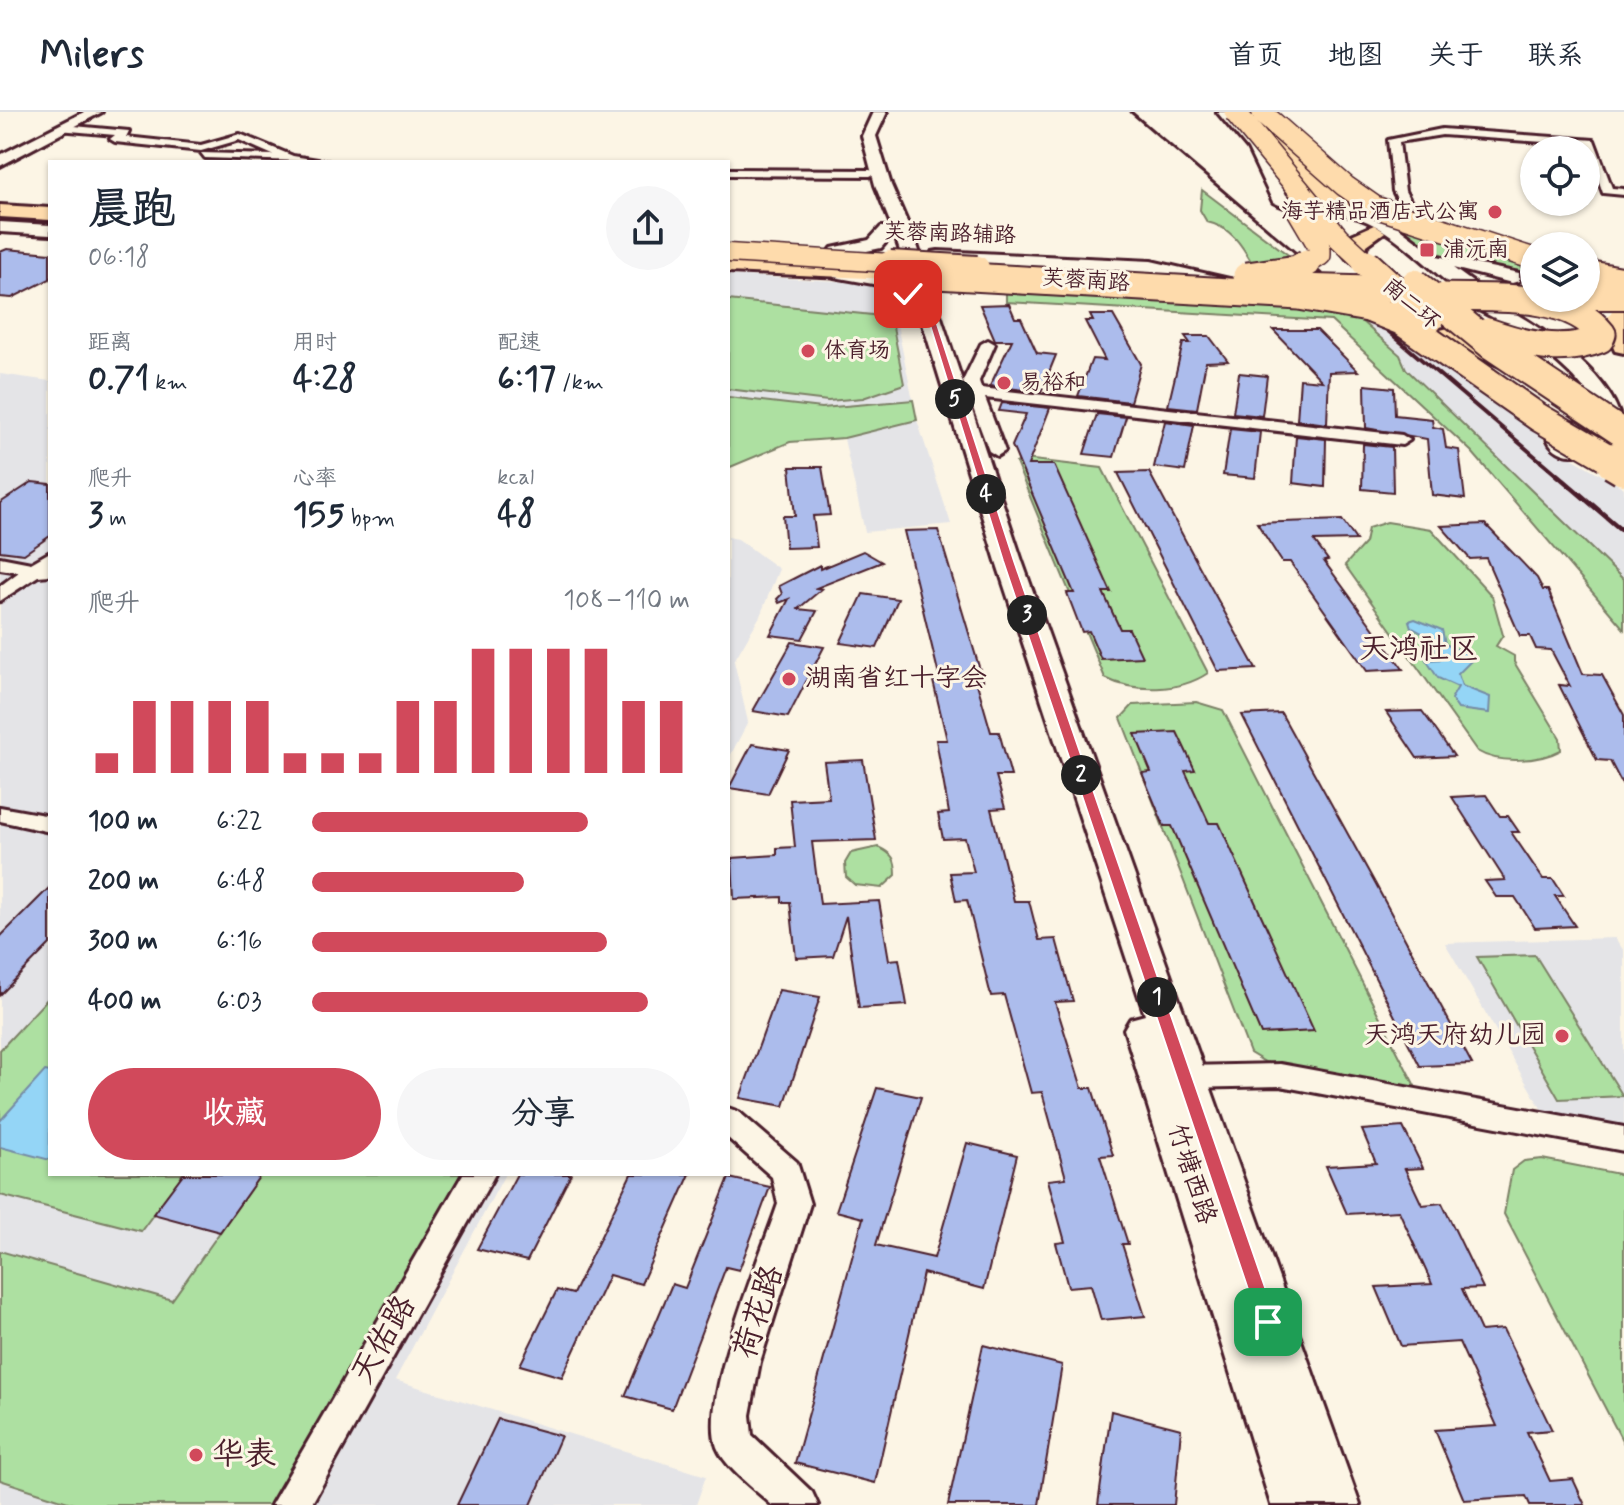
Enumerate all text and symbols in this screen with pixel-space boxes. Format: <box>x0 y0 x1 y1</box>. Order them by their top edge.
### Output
text: Milers <box>40 31 144 80</box>
text: 首页 <box>1228 38 1284 75</box>
text: 地图 <box>1328 38 1384 75</box>
text: 关于 <box>1428 38 1484 75</box>
text: 联系 <box>1528 38 1584 75</box>
map controls <box>1520 136 1600 312</box>
button: locate <box>1520 136 1600 216</box>
text: 晨跑 <box>88 182 176 240</box>
button: share <box>606 186 690 270</box>
place label: 海芋精品酒店式公寓 <box>1281 198 1479 226</box>
marker: 海芋精品酒店式公寓 <box>1486 203 1504 221</box>
street label: 芙蓉南路辅路 <box>884 218 1016 250</box>
button: layers <box>1520 232 1600 312</box>
place label: 浦沅南 <box>1443 236 1509 264</box>
text: 06:18 <box>88 241 150 275</box>
marker: 浦沅南 <box>1418 241 1436 259</box>
pin <box>874 260 942 328</box>
street label: 芙蓉南路 <box>1041 264 1131 298</box>
icon: check <box>886 272 930 316</box>
street label: 南二环 <box>1377 272 1445 336</box>
text: 距离 <box>88 329 132 357</box>
text: 用时 <box>293 329 337 357</box>
text: 配速 <box>497 329 541 357</box>
place label: 体育场 <box>824 337 890 365</box>
marker: 体育场 <box>799 342 817 360</box>
text: 0.71 <box>88 357 149 402</box>
text: 4:28 <box>293 357 357 402</box>
text: 6:17 <box>497 357 556 402</box>
text: km <box>149 369 187 397</box>
text: /km <box>556 369 604 397</box>
place label: 易裕和 <box>1020 369 1086 397</box>
marker: 易裕和 <box>995 374 1013 392</box>
pin: 5 <box>935 379 975 419</box>
text: 5 <box>948 385 962 413</box>
text: kcal <box>497 464 534 492</box>
text: 爬升 <box>88 465 132 493</box>
text: 心率 <box>293 465 337 493</box>
pin: 4 <box>966 474 1006 514</box>
text: 4 <box>980 480 992 508</box>
text: 48 <box>497 492 536 537</box>
text: 3 <box>88 493 103 538</box>
text: 155 <box>293 493 345 538</box>
text: m <box>103 505 127 533</box>
text: bpm <box>345 505 395 533</box>
text: 108–110 m <box>563 584 690 618</box>
text: 爬升 <box>88 587 140 621</box>
pin: 3 <box>1007 595 1047 635</box>
text: 3 <box>1022 601 1032 629</box>
district label: 天鸿社区 <box>1359 630 1479 669</box>
place label: 湖南省红十字会 <box>805 662 987 696</box>
marker: 湖南省红十字会 <box>780 670 798 688</box>
pin: 2 <box>1061 755 1101 795</box>
text: 2 <box>1076 761 1086 789</box>
text: 100 m <box>88 805 158 839</box>
text: 6:22 <box>216 805 263 839</box>
text: 200 m <box>88 865 159 899</box>
text: 6:48 <box>216 865 266 899</box>
text: 300 m <box>88 925 158 959</box>
text: 6:16 <box>216 925 262 959</box>
pin: 1 <box>1137 977 1177 1017</box>
text: 1 <box>1152 983 1162 1011</box>
text: 400 m <box>88 985 161 1019</box>
text: 6:03 <box>216 985 262 1019</box>
place label: 天鸿天府幼儿园 <box>1364 1019 1546 1053</box>
marker: 天鸿天府幼儿园 <box>1553 1027 1571 1045</box>
button: 收藏 <box>88 1068 381 1160</box>
button: 分享 <box>397 1068 690 1160</box>
street label: 竹塘西路 <box>1159 1119 1223 1229</box>
street label: 荷花路 <box>724 1260 794 1364</box>
street label: 天佑路 <box>342 1288 426 1392</box>
pin <box>1234 1288 1302 1356</box>
icon: arrive <box>1246 1300 1290 1344</box>
place label: 华表 <box>212 1434 276 1476</box>
marker: 华表 <box>187 1446 205 1464</box>

